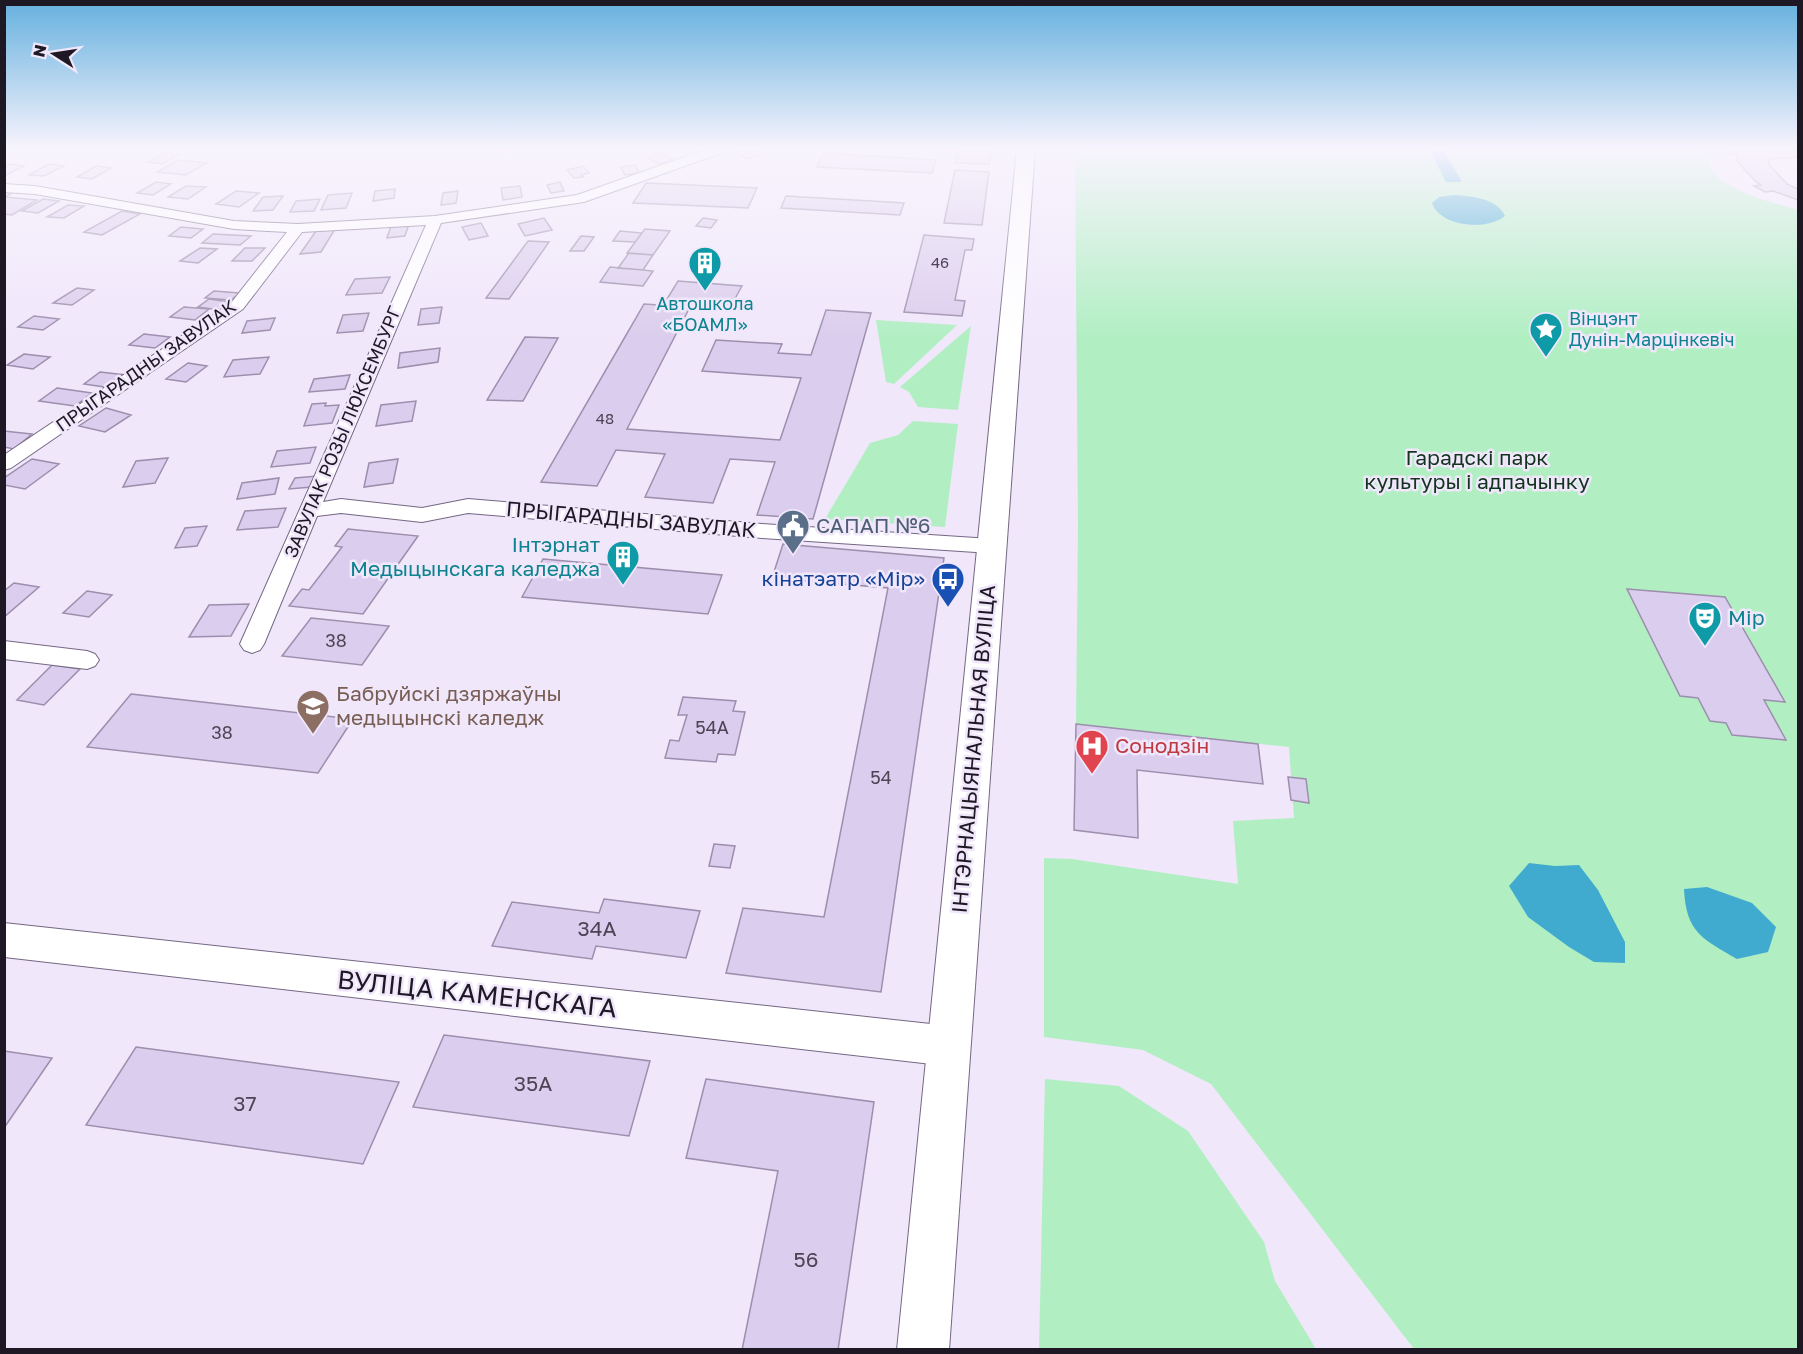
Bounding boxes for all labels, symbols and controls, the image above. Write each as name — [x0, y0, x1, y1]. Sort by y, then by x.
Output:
north arrow — [24, 24, 84, 84]
text: N — [28, 43, 50, 59]
building icon: Автошкола «БОАМЛ» — [687, 245, 723, 292]
house number: 46 — [931, 253, 949, 271]
place label: Автошкола «БОАМЛ» — [656, 292, 754, 335]
street label: ПРЫГАРАДНЫ ЗАВУЛАК — [51, 294, 240, 436]
street label: ЗАВУЛАК РОЗЫ ЛЮКСЕМБУРГ — [279, 303, 405, 561]
place label: Вінцэнт Дунін-Марцінкевіч — [1569, 307, 1735, 350]
place icon: Вінцэнт Дунін-Марцінкевіч — [1528, 311, 1564, 358]
house number: 48 — [596, 409, 614, 427]
park label: Гарадскі парк культуры і адпачынку — [1364, 444, 1590, 494]
street label: ПРЫГАРАДНЫ ЗАВУЛАК — [505, 495, 757, 543]
public building icon: САПАП №6 — [775, 508, 811, 555]
place label: САПАП №6 — [816, 512, 930, 538]
place label: Інтэрнат Медыцынскага каледжа — [350, 531, 600, 581]
building icon: Інтэрнат Медыцынскага каледжа — [605, 539, 641, 586]
bus stop icon: кінатэатр «Мір» — [930, 561, 966, 608]
place label: кінатэатр «Мір» — [761, 565, 925, 591]
street label: ІНТЭРНАЦЫЯНАЛЬНАЯ ВУЛІЦА — [946, 584, 1000, 914]
theatre icon: Мір — [1687, 600, 1723, 647]
place label: Мір — [1728, 604, 1765, 630]
house number: 38 — [325, 629, 347, 651]
place label: Бабруйскі дзяржаўны медыцынскі каледж — [336, 680, 562, 730]
school or university icon: Бабруйскі дзяржаўны медыцынскі каледж — [295, 688, 331, 735]
house number: 54А — [695, 716, 729, 738]
house number: 38 — [211, 721, 233, 743]
hospital icon: Сонодзін — [1074, 728, 1110, 775]
place label: Сонодзін — [1115, 732, 1209, 758]
house number: 54 — [870, 766, 892, 788]
house number: 34А — [577, 915, 617, 941]
street label: ВУЛІЦА КАМЕНСКАГА — [336, 963, 618, 1024]
house number: 35А — [514, 1070, 552, 1096]
house number: 37 — [233, 1090, 257, 1116]
house number: 56 — [794, 1246, 818, 1272]

